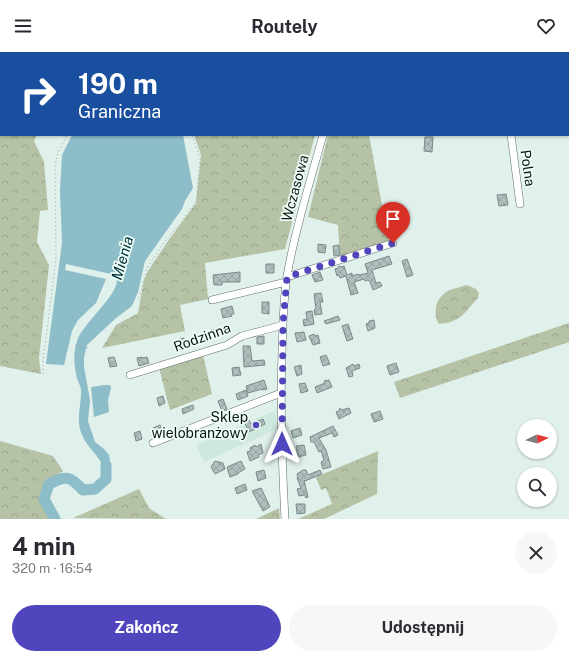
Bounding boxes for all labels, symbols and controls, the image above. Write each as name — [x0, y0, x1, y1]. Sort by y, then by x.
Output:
icon: menu — [12, 15, 34, 37]
icon: heart — [535, 15, 557, 37]
text: Routely — [251, 16, 318, 37]
text: 190 m — [78, 67, 158, 100]
icon: right — [12, 68, 64, 120]
text: Graniczna — [78, 101, 161, 122]
street label: Polna — [518, 149, 538, 187]
street label: Wczasowa — [278, 153, 312, 223]
pin — [376, 202, 410, 243]
icon: arrive — [382, 208, 404, 230]
water label: Mienia — [108, 234, 136, 282]
street label: Rodzinna — [171, 319, 233, 355]
place label: Sklep wielobranżowy — [151, 409, 249, 441]
north arrow — [517, 419, 557, 459]
map controls — [517, 419, 557, 507]
marker: Sklep wielobranżowy — [251, 420, 261, 430]
position arrow — [261, 423, 303, 465]
button: search — [517, 467, 557, 507]
text: 4 min — [12, 532, 75, 560]
button: close — [515, 532, 557, 574]
text: 320 m · 16:54 — [12, 561, 92, 576]
button: Zakończ — [12, 605, 281, 651]
button: Udostępnij — [289, 605, 557, 651]

